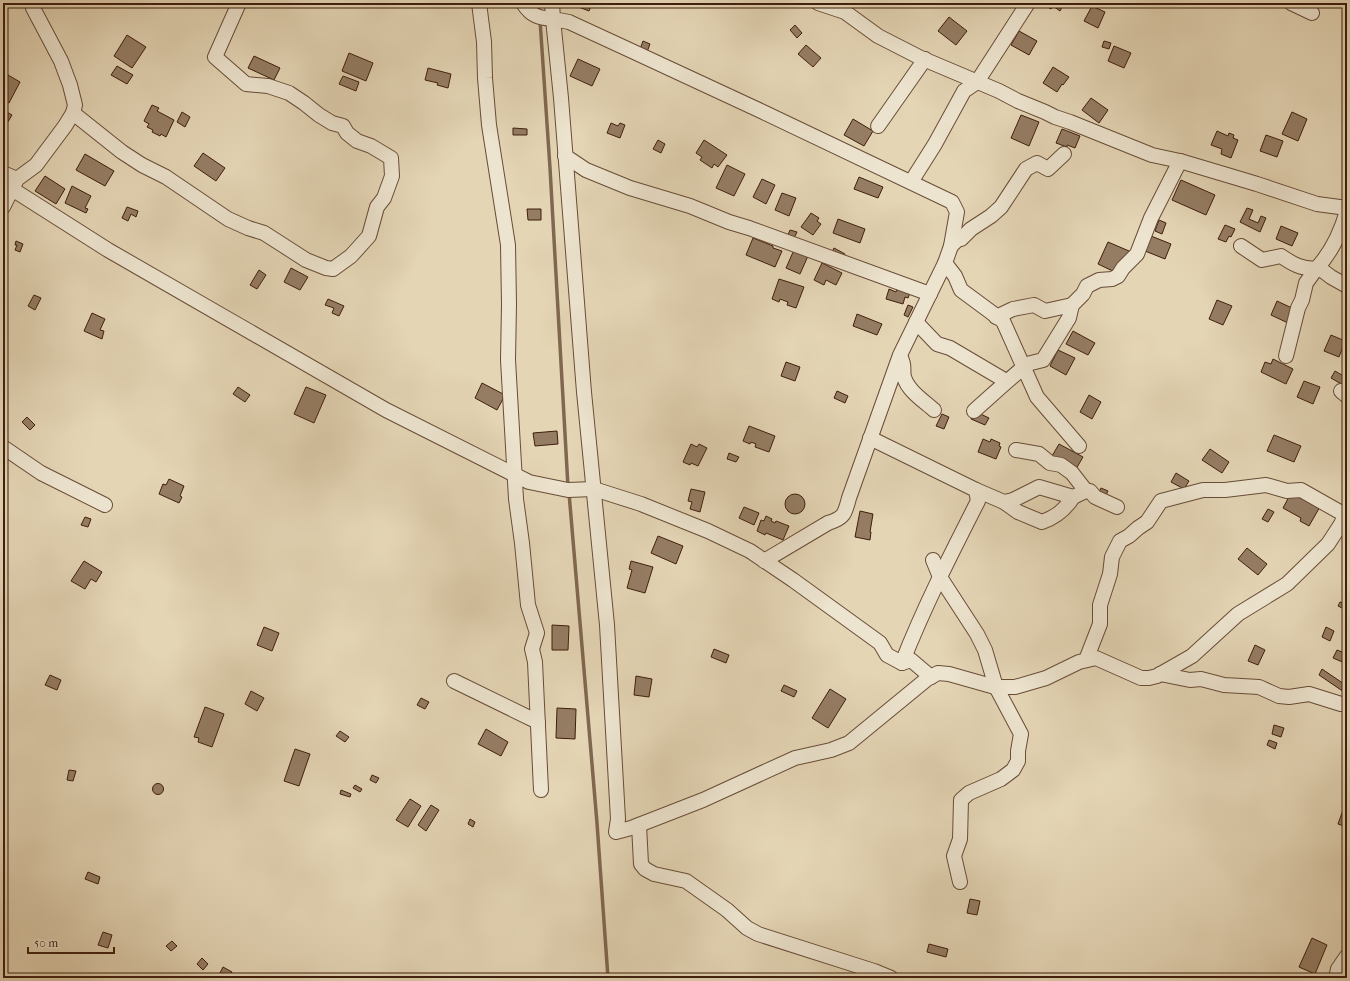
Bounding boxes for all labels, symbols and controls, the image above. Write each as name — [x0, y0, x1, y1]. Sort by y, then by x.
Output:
scale bar — [28, 929, 114, 955]
text: 50 m — [34, 936, 58, 950]

